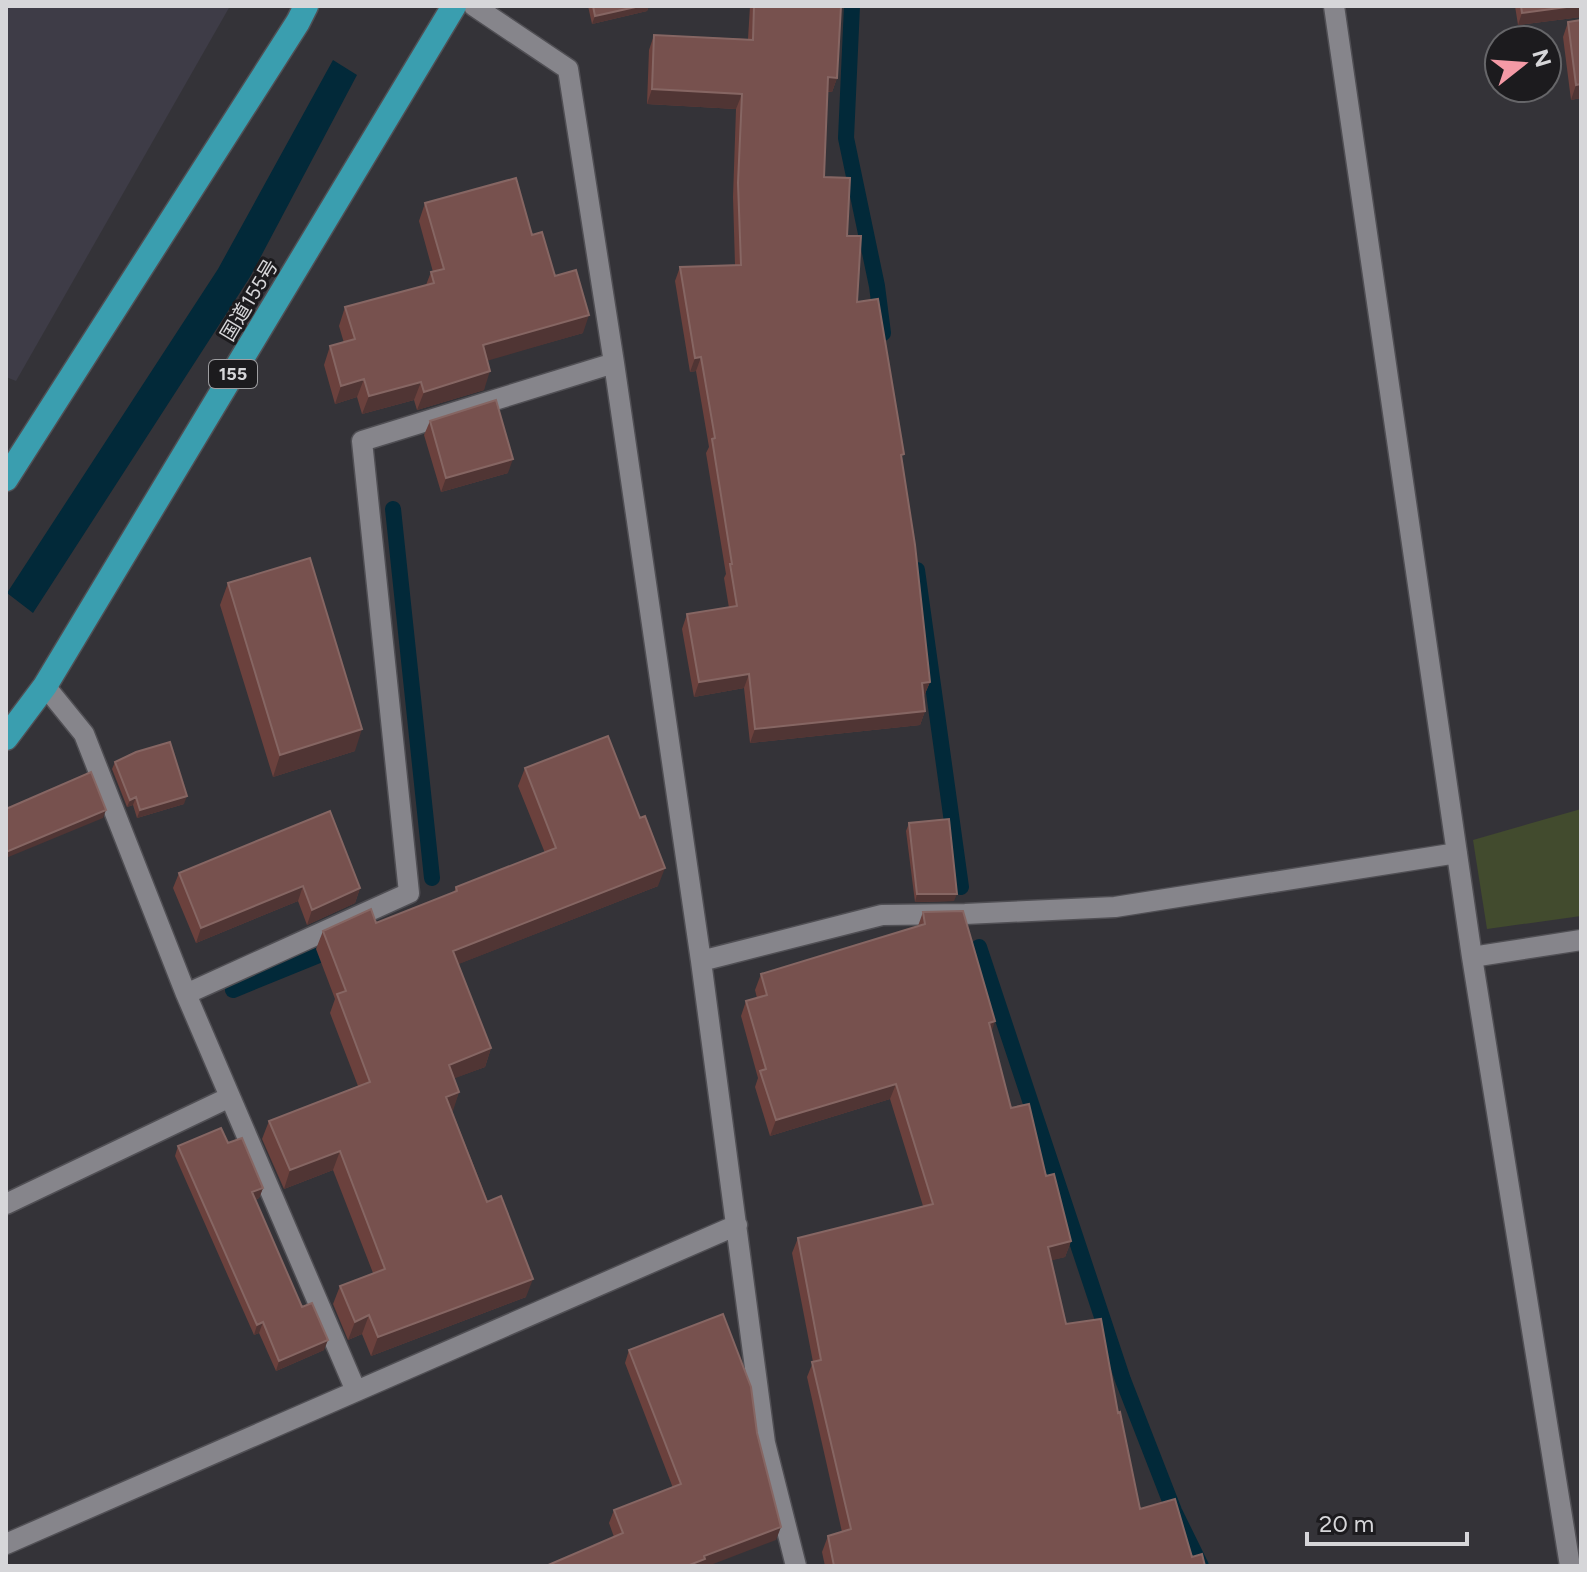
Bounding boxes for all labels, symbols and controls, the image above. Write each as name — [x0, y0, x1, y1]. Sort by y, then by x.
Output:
north arrow — [1483, 24, 1563, 104]
text: N — [1526, 46, 1557, 70]
street label: 国道155号 — [215, 255, 283, 345]
road number: 155 — [209, 360, 257, 388]
scale bar — [1307, 1496, 1467, 1546]
text: 20 m — [1319, 1509, 1374, 1538]

